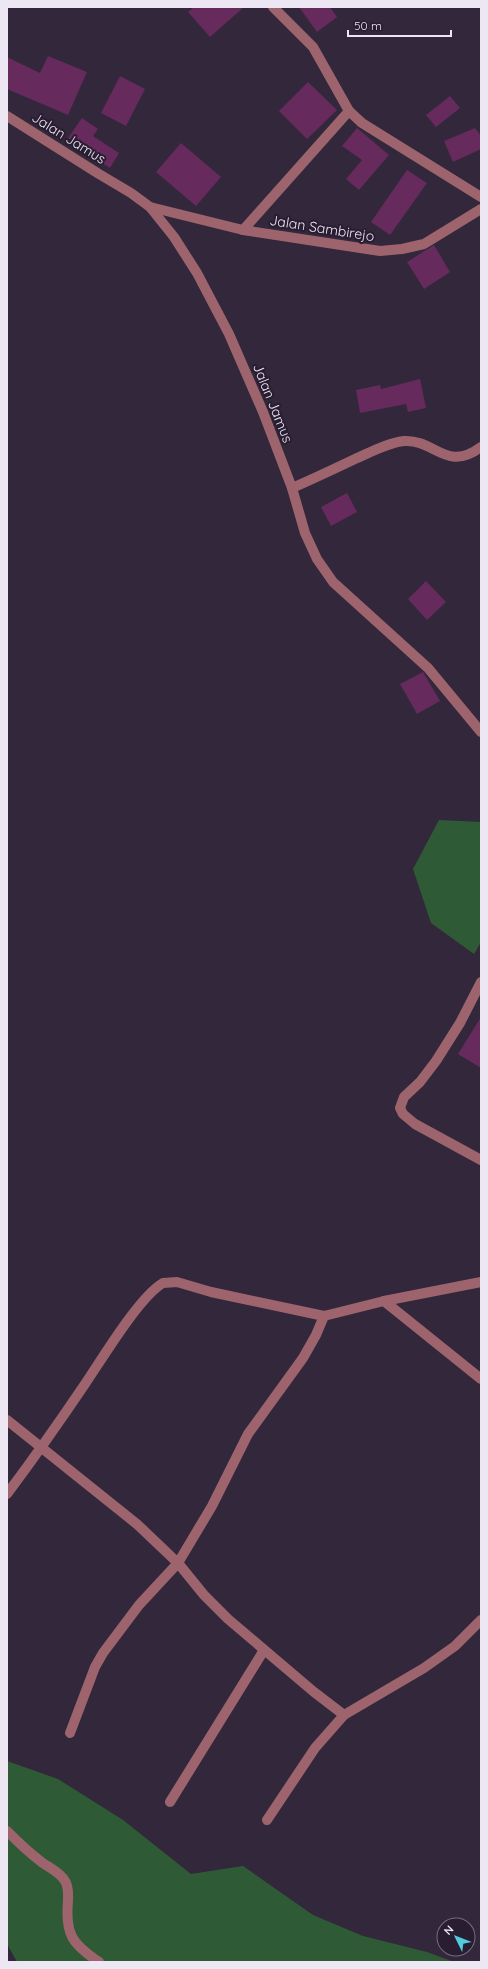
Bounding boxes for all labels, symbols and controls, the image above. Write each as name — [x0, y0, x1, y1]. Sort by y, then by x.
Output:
scale bar — [348, 12, 451, 38]
text: 50 m — [354, 18, 382, 33]
street label: Jalan Jamus — [29, 108, 109, 168]
street label: Jalan Sambirejo — [268, 211, 376, 245]
street label: Jalan Jamus — [249, 361, 297, 445]
north arrow — [436, 1917, 476, 1957]
text: N — [441, 1922, 457, 1938]

